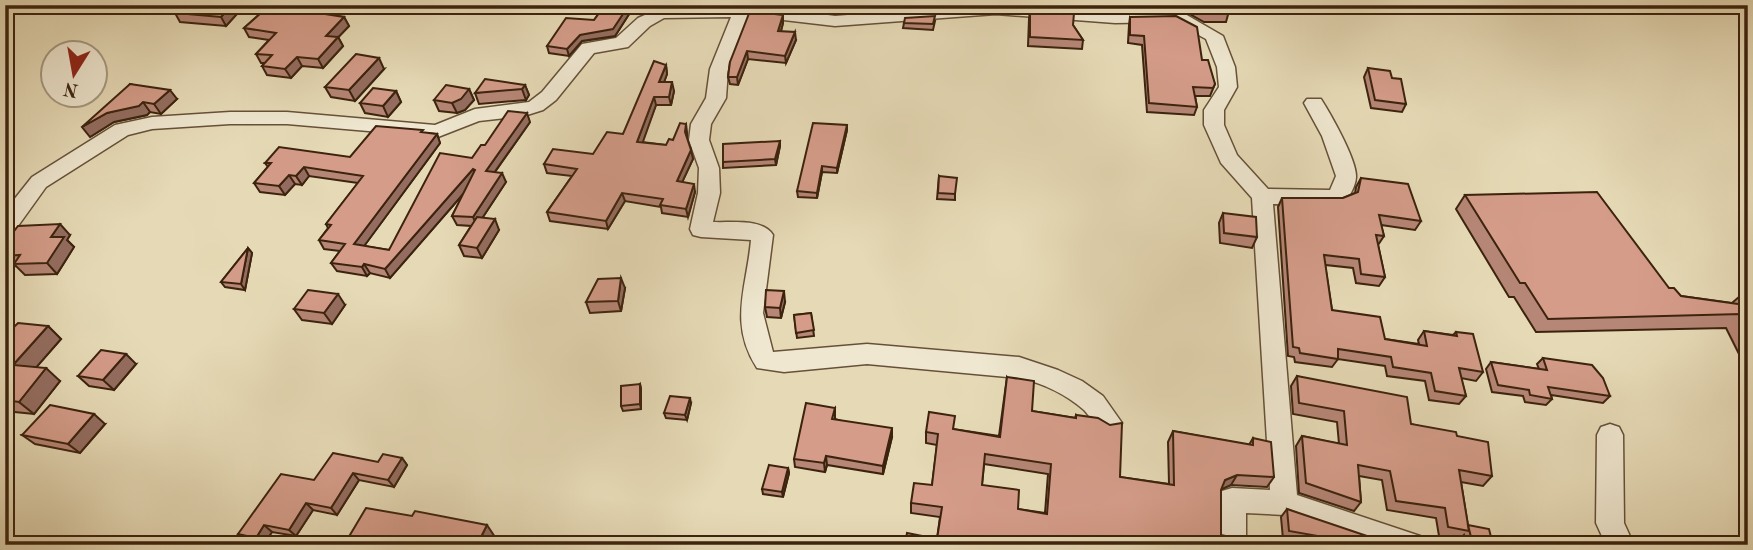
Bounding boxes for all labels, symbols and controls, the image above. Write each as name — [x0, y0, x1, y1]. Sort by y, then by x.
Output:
north arrow — [38, 38, 108, 108]
text: N — [62, 77, 80, 99]

